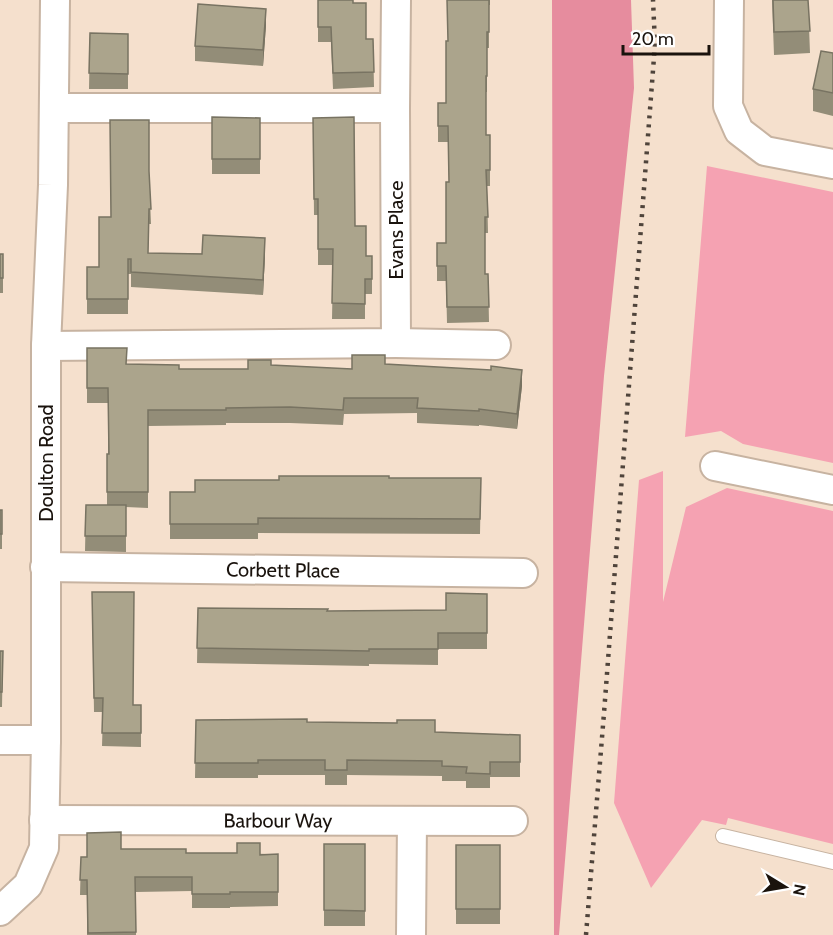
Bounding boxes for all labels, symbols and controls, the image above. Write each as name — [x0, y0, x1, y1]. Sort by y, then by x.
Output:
scale bar — [623, 18, 708, 56]
text: 20 m — [632, 28, 674, 50]
street label: Evans Place — [384, 181, 408, 279]
street label: Doulton Road — [34, 404, 58, 522]
street label: Corbett Place — [226, 557, 340, 583]
street label: Barbour Way — [224, 808, 332, 833]
north arrow — [755, 857, 815, 917]
text: N — [789, 882, 810, 897]

